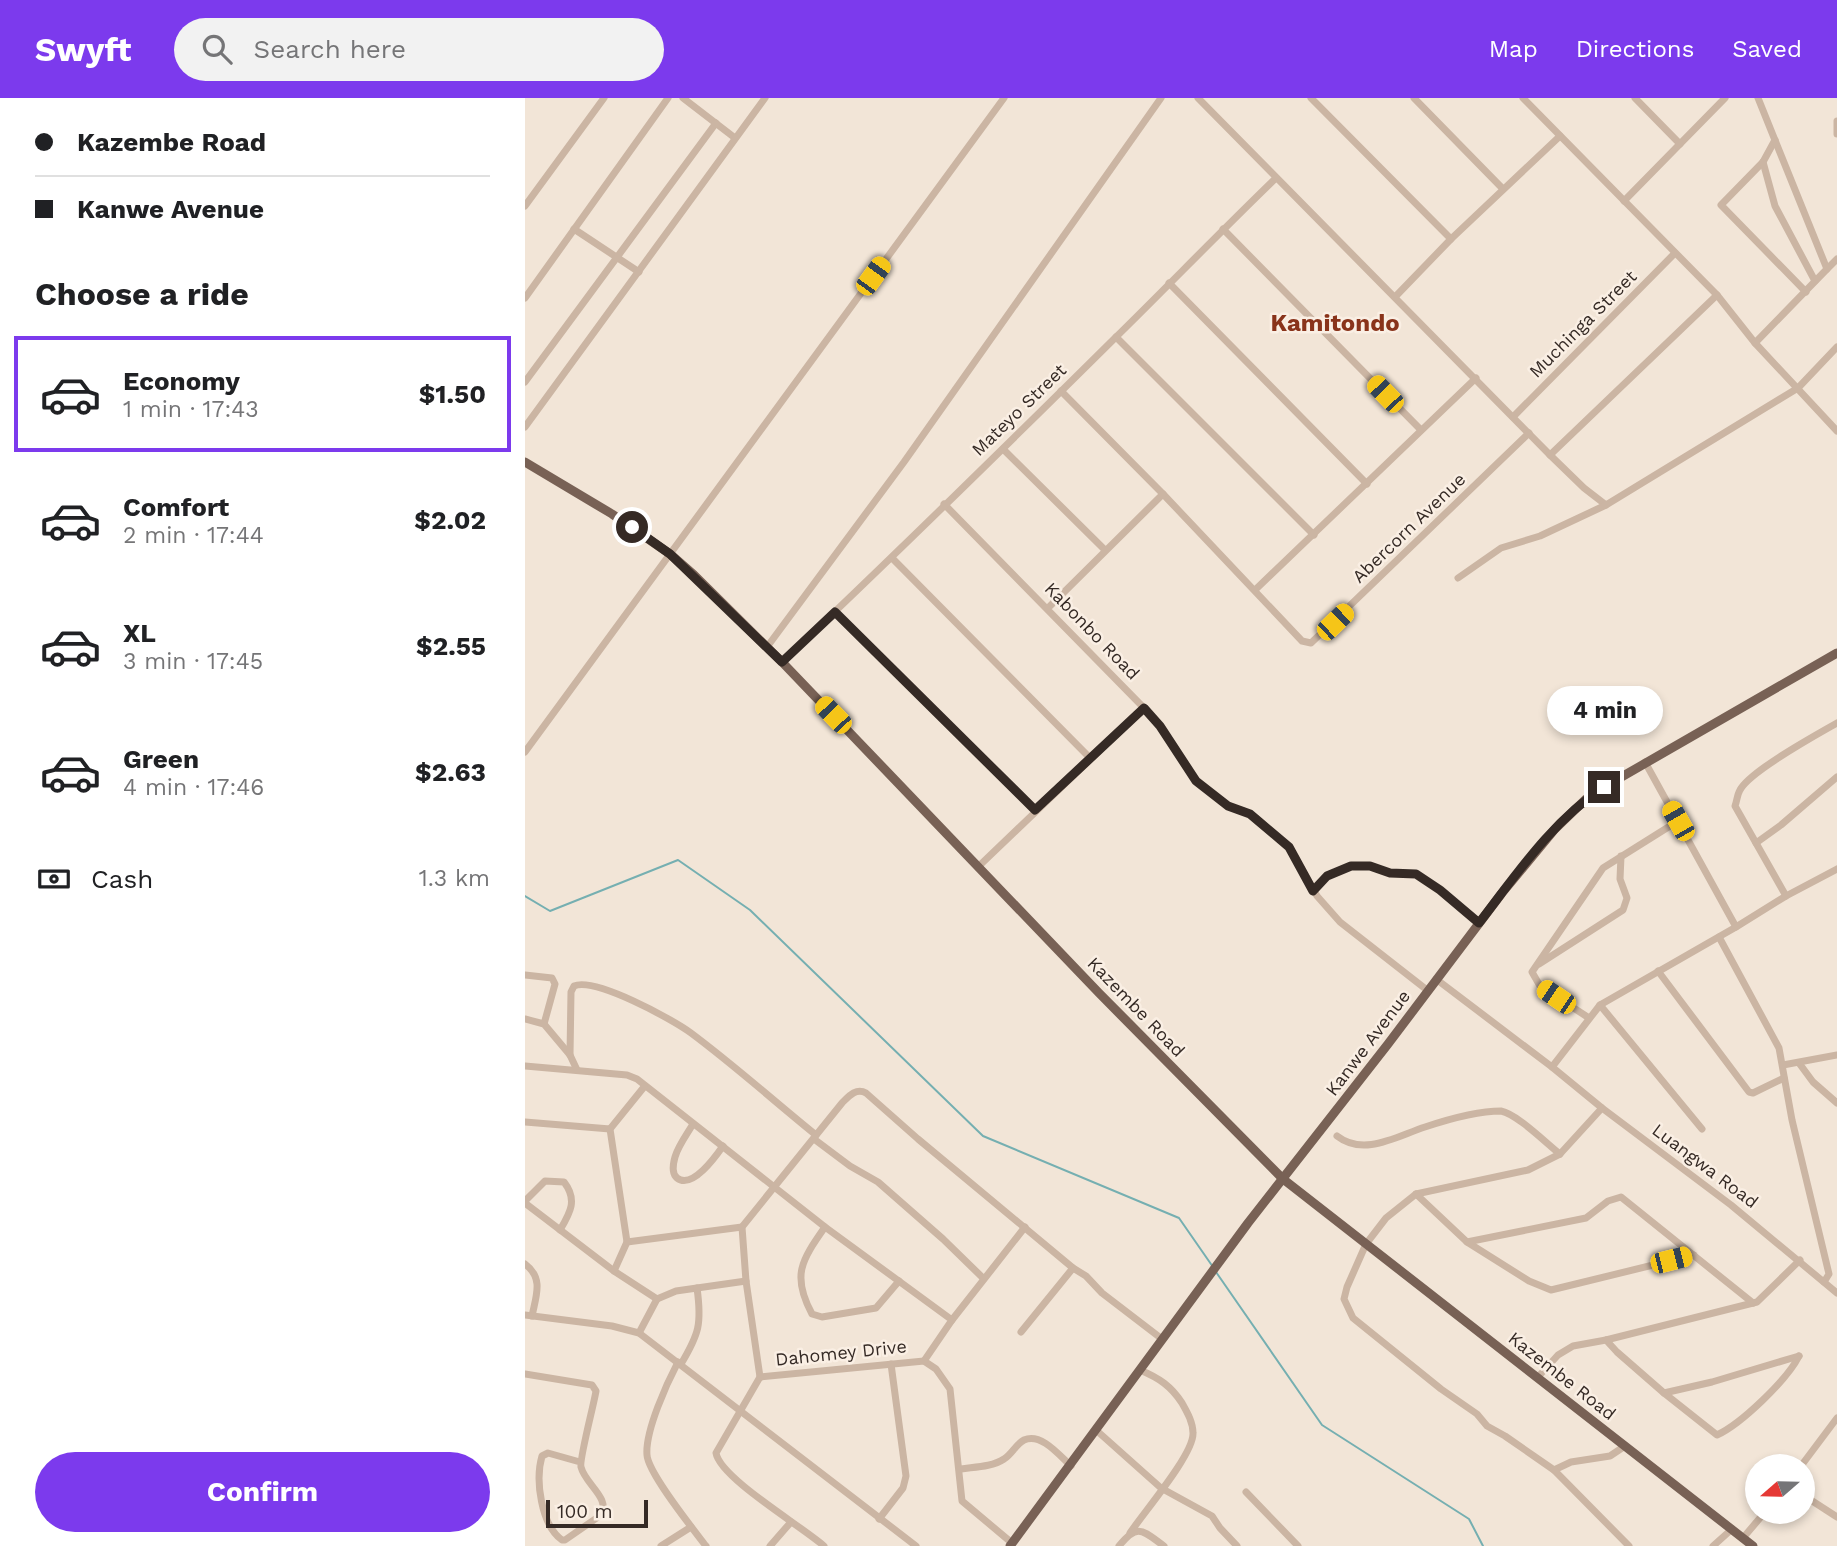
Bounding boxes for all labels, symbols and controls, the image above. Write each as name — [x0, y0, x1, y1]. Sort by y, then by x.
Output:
search box — [174, 18, 664, 81]
text: Swyft — [35, 30, 132, 69]
icon: search — [198, 30, 236, 68]
text: Search here — [254, 34, 406, 64]
text: Map — [1489, 35, 1538, 63]
text: Directions — [1576, 35, 1694, 63]
text: Saved — [1732, 35, 1802, 63]
text: Kazembe Road — [77, 127, 266, 157]
text: Kanwe Avenue — [77, 194, 264, 224]
car — [853, 253, 894, 299]
street label: Muchinga Street — [1525, 265, 1641, 382]
text: Choose a ride — [35, 275, 249, 313]
district label: Kamitondo — [1270, 309, 1400, 337]
street label: Mateyo Street — [967, 359, 1071, 460]
icon: car — [39, 363, 102, 426]
text: Economy — [123, 366, 240, 396]
car — [1363, 372, 1408, 416]
text: $1.50 — [419, 379, 486, 409]
text: 1 min · 17:43 — [123, 396, 259, 423]
street label: Abercorn Avenue — [1348, 468, 1470, 587]
icon: car — [39, 489, 102, 552]
text: Comfort — [123, 492, 229, 522]
text: $2.02 — [414, 505, 486, 535]
route start — [616, 511, 648, 543]
text: 2 min · 17:44 — [123, 522, 264, 549]
street label: Kabonbo Road — [1041, 578, 1144, 684]
car — [1313, 600, 1358, 644]
icon: car — [39, 615, 102, 678]
text: XL — [123, 618, 156, 648]
text: $2.55 — [416, 631, 486, 661]
text: 3 min · 17:45 — [123, 648, 263, 675]
callout: 4 min — [1546, 686, 1662, 734]
car — [811, 693, 856, 737]
text: 4 min — [1573, 697, 1637, 724]
icon: car — [39, 741, 102, 804]
text: Green — [123, 744, 199, 774]
text: $2.63 — [415, 757, 486, 787]
route end — [1588, 771, 1620, 803]
text: 4 min · 17:46 — [123, 774, 264, 801]
car — [1659, 798, 1698, 844]
icon: cash — [35, 860, 73, 898]
text: Cash — [91, 864, 153, 894]
text: 1.3 km — [419, 865, 490, 892]
street label: Kazembe Road — [1083, 952, 1189, 1061]
car — [1533, 977, 1580, 1017]
street label: Kanwe Avenue — [1321, 986, 1414, 1100]
street label: Luangwa Road — [1648, 1119, 1762, 1212]
car — [1649, 1245, 1694, 1275]
street label: Kazembe Road — [1504, 1327, 1620, 1424]
street label: Dahomey Drive — [774, 1335, 908, 1370]
button: Confirm — [35, 1452, 490, 1532]
north arrow — [1745, 1454, 1815, 1524]
map controls — [1745, 1454, 1815, 1524]
scale bar — [546, 1497, 647, 1529]
text: 100 m — [557, 1500, 613, 1523]

